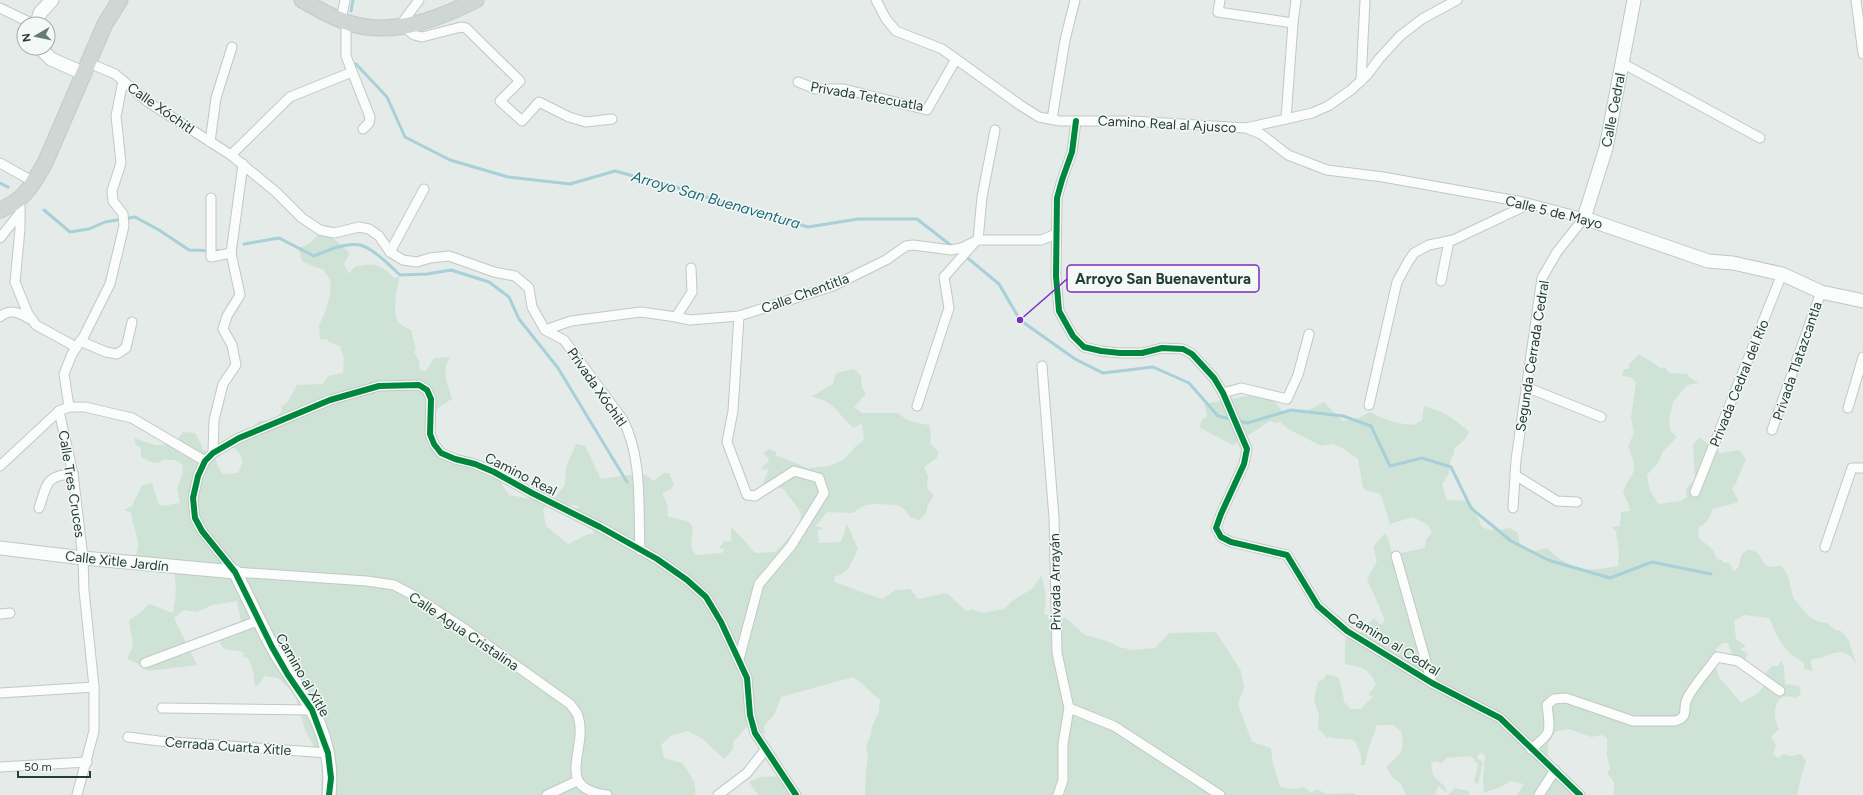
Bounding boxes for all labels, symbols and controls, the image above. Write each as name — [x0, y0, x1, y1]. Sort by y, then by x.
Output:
north arrow — [16, 16, 56, 56]
text: N — [20, 32, 34, 43]
street label: Calle Cedral — [1598, 71, 1629, 149]
street label: Privada Tetecuatla — [809, 78, 925, 115]
street label: Calle Xóchitl — [124, 79, 197, 138]
street label: Camino Real al Ajusco — [1097, 112, 1237, 137]
water label: Arroyo San Buenaventura — [629, 167, 802, 233]
street label: Calle 5 de Mayo — [1504, 192, 1604, 233]
callout: Arroyo San Buenaventura — [1067, 265, 1259, 292]
street label: Calle Chentitla — [759, 270, 851, 317]
text: Arroyo San Buenaventura — [1075, 270, 1251, 288]
street label: Segunda Cerrada Cedral — [1512, 279, 1553, 433]
street label: Privada Tlatazcantla — [1769, 300, 1826, 423]
street label: Privada Cedral del Río — [1706, 317, 1773, 449]
street label: Privada Xóchitl — [563, 345, 630, 430]
street label: Calle Tres Cruces — [55, 429, 88, 539]
street label: Camino Real — [482, 449, 560, 500]
street label: Privada Arrayán — [1046, 533, 1065, 631]
street label: Calle Xitle Jardín — [64, 548, 170, 575]
street label: Calle Agua Cristalina — [406, 588, 522, 674]
street label: Camino al Cedral — [1344, 609, 1443, 680]
street label: Camino al Xitle — [272, 631, 333, 720]
street label: Cerrada Cuarta Xitle — [164, 734, 292, 759]
scale bar — [18, 753, 90, 779]
text: 50 m — [24, 760, 52, 774]

